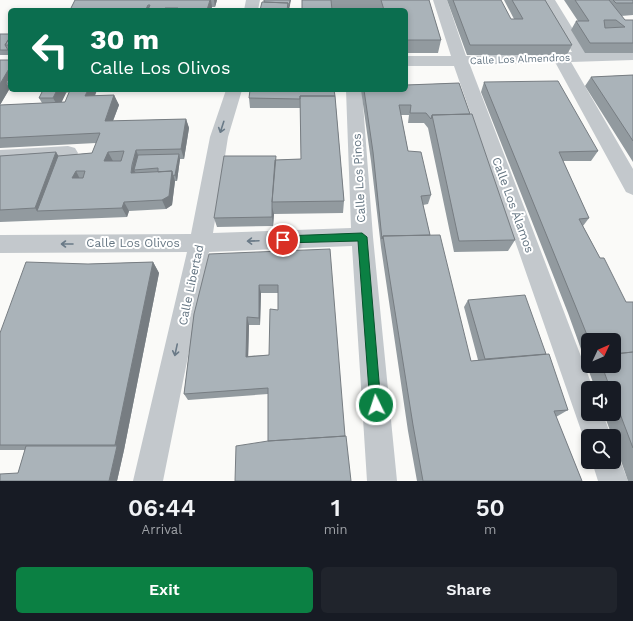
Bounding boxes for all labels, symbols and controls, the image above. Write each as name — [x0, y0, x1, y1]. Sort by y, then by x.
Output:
text: 30 m — [90, 23, 159, 56]
icon: left — [24, 24, 76, 76]
street label: Calle Los Almendros — [470, 52, 570, 66]
text: Calle Los Olivos — [90, 57, 230, 78]
one-way arrow — [218, 121, 226, 133]
street label: Calle Los Pinos — [350, 133, 368, 223]
street label: Calle Los Álamos — [489, 155, 537, 255]
pin — [266, 223, 300, 257]
icon: arrive — [272, 229, 294, 251]
street label: Calle Los Olivos — [86, 236, 180, 250]
one-way arrow — [247, 237, 260, 244]
one-way arrow — [61, 240, 74, 248]
street label: Calle Libertad — [176, 243, 206, 327]
north arrow — [581, 333, 621, 373]
map controls — [581, 333, 621, 469]
one-way arrow — [172, 343, 180, 356]
button: sound — [581, 381, 621, 421]
position arrow — [355, 384, 397, 426]
button: search — [581, 429, 621, 469]
text: 06:44 — [128, 494, 196, 522]
text: 1 — [331, 494, 341, 522]
text: 50 — [476, 494, 505, 522]
text: Arrival — [142, 522, 182, 537]
text: min — [324, 522, 348, 537]
text: m — [484, 522, 496, 537]
button: Exit — [16, 567, 313, 613]
button: Share — [321, 567, 617, 613]

